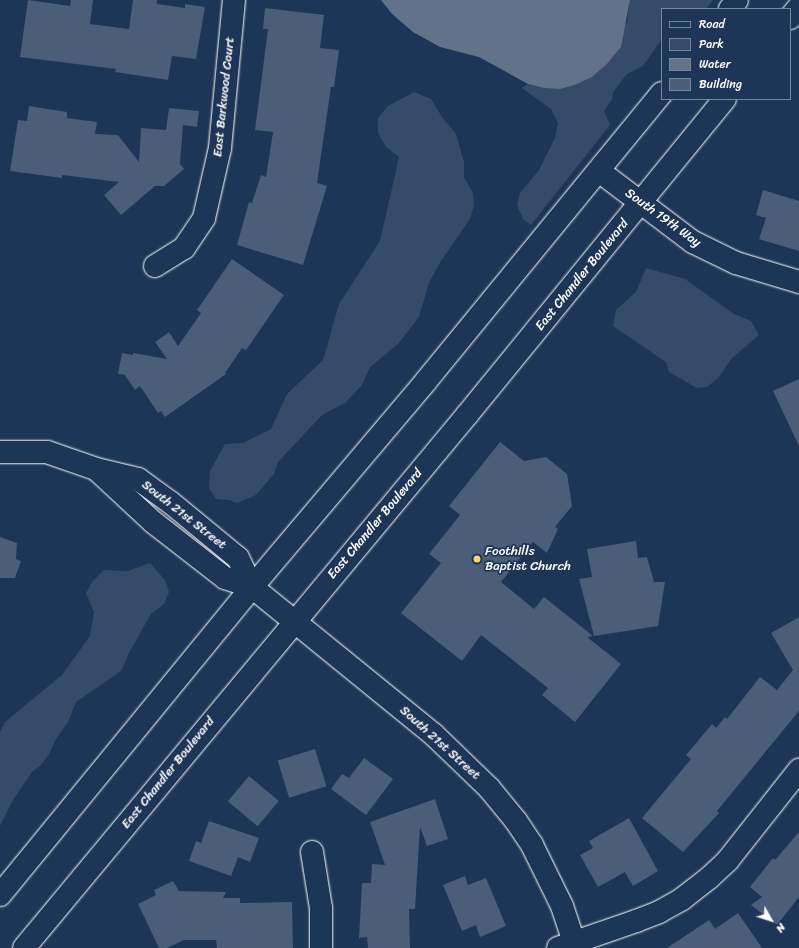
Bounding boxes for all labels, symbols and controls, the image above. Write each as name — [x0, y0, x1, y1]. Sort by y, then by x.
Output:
legend — [661, 8, 791, 100]
text: Road — [699, 13, 725, 35]
text: Park — [699, 33, 724, 55]
street label: East Barkwood Court — [210, 36, 238, 158]
text: Water — [699, 53, 731, 75]
text: Building — [699, 73, 742, 95]
street label: South 19th Way — [622, 185, 704, 251]
street label: East Chandler Boulevard — [532, 216, 632, 334]
street label: East Chandler Boulevard — [324, 465, 426, 583]
street label: South 21st Street — [138, 477, 230, 553]
place label: Foothills Baptist Church — [485, 544, 571, 575]
marker: Foothills Baptist Church — [472, 554, 482, 564]
street label: South 21st Street — [396, 703, 484, 783]
street label: East Chandler Boulevard — [118, 714, 218, 832]
north arrow — [751, 900, 791, 940]
text: N — [771, 919, 790, 937]

